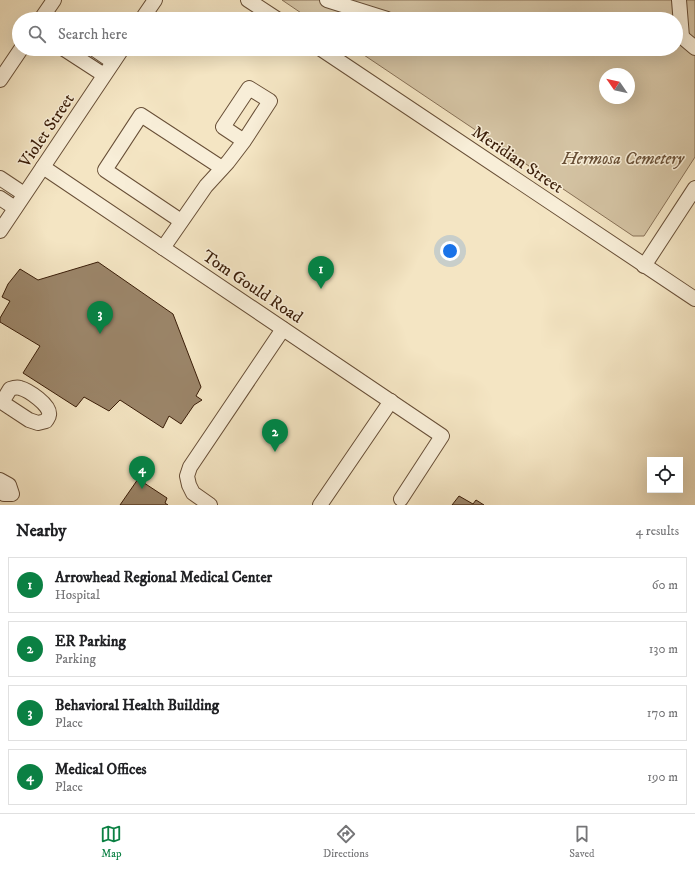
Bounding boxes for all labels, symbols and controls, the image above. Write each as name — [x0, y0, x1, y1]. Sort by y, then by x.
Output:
search box — [12, 12, 683, 56]
icon: search — [26, 23, 48, 45]
text: Search here — [58, 25, 127, 44]
north arrow — [599, 68, 635, 104]
street label: Violet Street — [13, 89, 80, 173]
street label: Meridian Street — [467, 121, 568, 199]
park label: Hermosa Cemetery — [561, 148, 685, 170]
your location — [440, 241, 460, 261]
street label: Tom Gould Road — [198, 245, 307, 329]
pin: 1 — [308, 256, 334, 289]
pin: 3 — [87, 301, 113, 334]
pin: 2 — [262, 419, 288, 452]
pin: 4 — [129, 456, 155, 489]
map controls — [647, 457, 683, 493]
button: locate — [647, 457, 683, 493]
text: Nearby — [16, 520, 66, 542]
text: 4 results — [636, 523, 679, 539]
text: Arrowhead Regional Medical Center — [55, 568, 272, 587]
text: 1 — [28, 577, 32, 593]
text: 60 m — [652, 577, 678, 593]
text: Hospital — [55, 587, 100, 603]
text: ER Parking — [55, 632, 126, 651]
text: 2 — [27, 641, 33, 657]
text: 130 m — [649, 641, 678, 657]
text: Parking — [55, 651, 96, 667]
text: Behavioral Health Building — [55, 696, 219, 715]
text: 3 — [28, 705, 32, 721]
text: 170 m — [647, 705, 678, 721]
text: Place — [55, 715, 83, 731]
text: Medical Offices — [55, 760, 147, 779]
text: 4 — [26, 769, 34, 785]
text: 190 m — [647, 769, 678, 785]
text: Place — [55, 779, 83, 795]
tab: Map — [100, 823, 122, 861]
tab: Directions — [323, 823, 369, 861]
tab: Saved — [569, 823, 595, 861]

